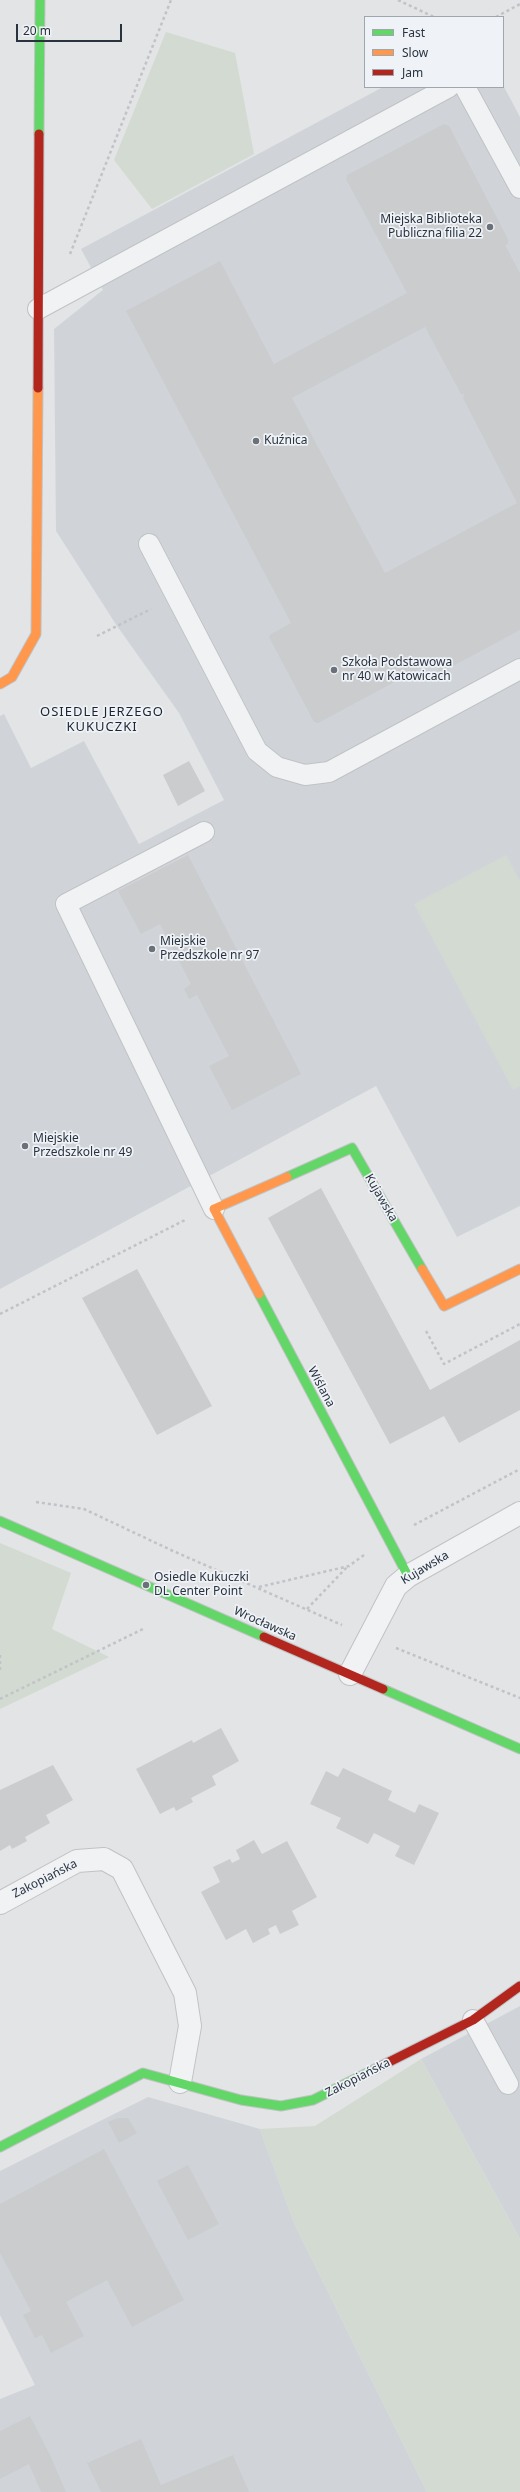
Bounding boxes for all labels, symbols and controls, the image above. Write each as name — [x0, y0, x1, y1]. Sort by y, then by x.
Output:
scale bar — [18, 16, 124, 42]
legend — [364, 16, 504, 88]
text: 20 m — [23, 22, 51, 39]
text: Fast — [402, 24, 425, 41]
text: Slow — [402, 44, 428, 61]
text: Jam — [402, 64, 423, 81]
place label: Miejska Biblioteka Publiczna filia 22 — [380, 213, 482, 241]
marker: Miejska Biblioteka Publiczna filia 22 — [485, 222, 495, 232]
place label: Kuźnica — [264, 434, 307, 448]
marker: Kuźnica — [251, 436, 261, 446]
place label: Szkoła Podstawowa nr 40 w Katowicach — [342, 656, 452, 684]
marker: Szkoła Podstawowa nr 40 w Katowicach — [329, 665, 339, 675]
district label: OSIEDLE JERZEGO KUKUCZKI — [40, 704, 164, 735]
place label: Miejskie Przedszkole nr 97 — [160, 935, 259, 963]
marker: Miejskie Przedszkole nr 97 — [147, 944, 157, 954]
place label: Miejskie Przedszkole nr 49 — [33, 1132, 132, 1160]
marker: Miejskie Przedszkole nr 49 — [20, 1141, 30, 1151]
street label: Kujawska — [362, 1171, 400, 1225]
street label: Wiślana — [304, 1364, 338, 1410]
street label: Kujawska — [399, 1548, 451, 1588]
place label: Osiedle Kukuczki DL Center Point — [154, 1571, 249, 1599]
marker: Osiedle Kukuczki DL Center Point — [141, 1580, 151, 1590]
street label: Wrocławska — [232, 1604, 298, 1644]
street label: Zakopiańska — [10, 1857, 80, 1901]
street label: Zakopiańska — [323, 2056, 393, 2100]

